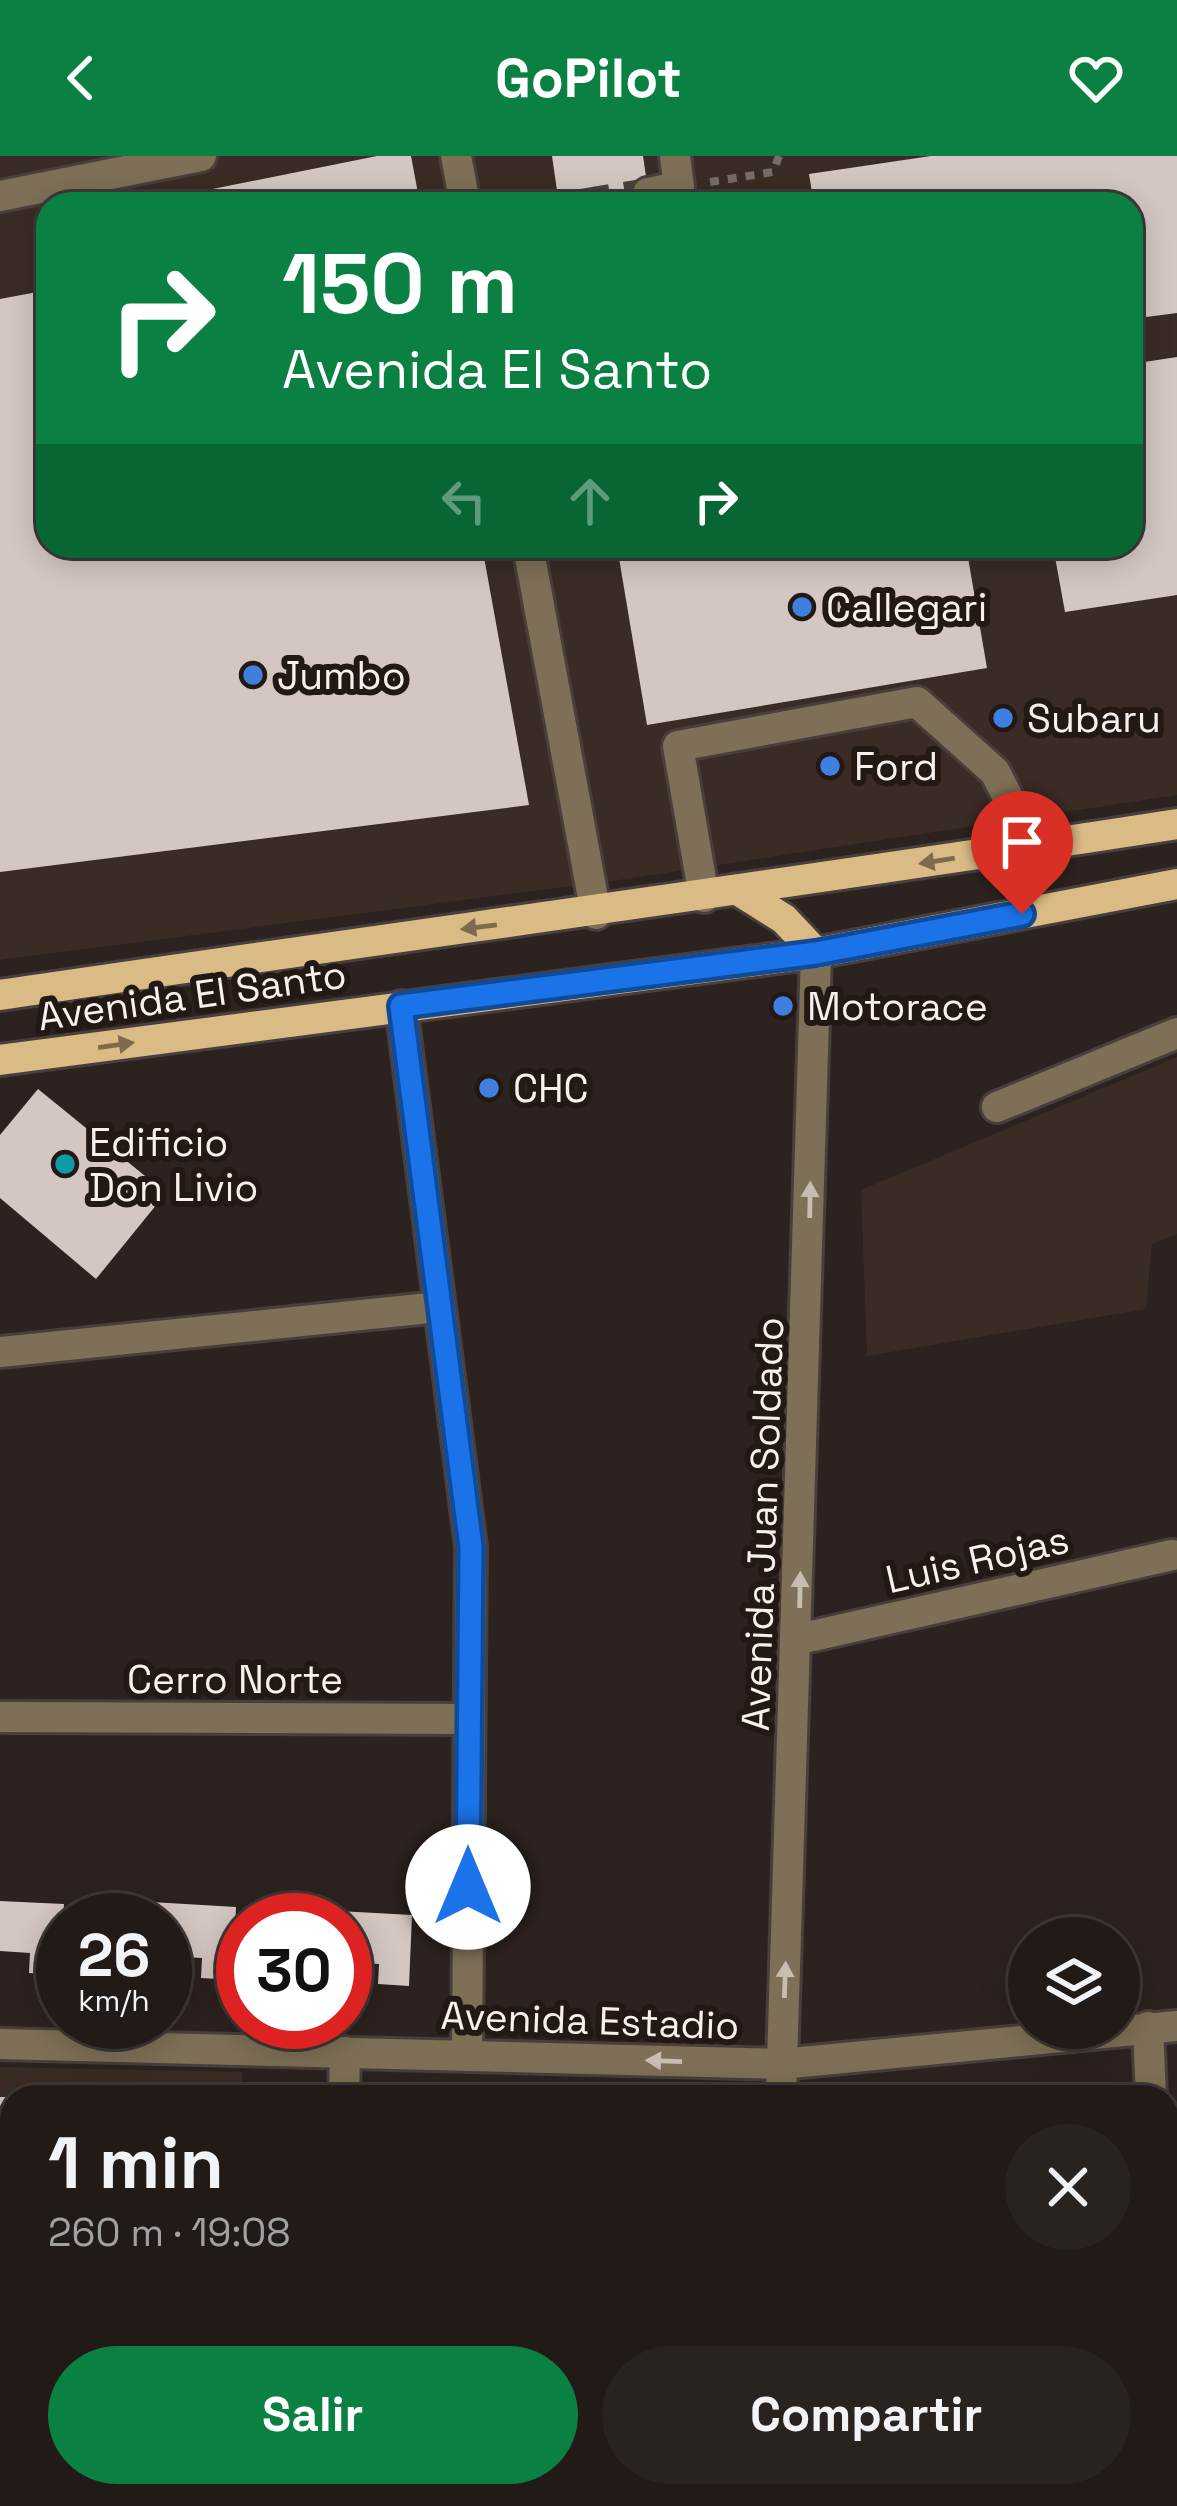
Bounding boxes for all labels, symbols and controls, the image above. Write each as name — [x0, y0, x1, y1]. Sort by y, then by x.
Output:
text: GoPilot — [495, 44, 682, 113]
icon: back — [48, 45, 114, 111]
icon: heart — [1063, 45, 1129, 111]
text: 150 m — [282, 230, 518, 338]
icon: right — [84, 240, 240, 396]
text: Avenida El Santo — [282, 335, 712, 404]
icon: left — [431, 468, 497, 534]
icon: ahead — [557, 468, 623, 534]
icon: right — [683, 468, 749, 534]
place label: Callegari — [826, 583, 987, 632]
marker: Callegari — [789, 594, 815, 620]
place label: Jumbo — [277, 651, 406, 700]
marker: Jumbo — [240, 662, 266, 688]
place label: Subaru — [1027, 694, 1161, 743]
marker: Subaru — [990, 705, 1016, 731]
place label: Ford — [854, 742, 938, 791]
marker: Ford — [817, 753, 843, 779]
pin — [971, 791, 1073, 914]
icon: arrive — [989, 809, 1055, 875]
one-way arrow — [918, 852, 955, 871]
one-way arrow — [460, 918, 498, 937]
street label: Avenida El Santo — [35, 950, 349, 1041]
place label: Motorace — [807, 982, 988, 1031]
marker: Motorace — [770, 993, 796, 1019]
one-way arrow — [98, 1035, 135, 1054]
place label: CHC — [513, 1064, 589, 1113]
marker: CHC — [476, 1075, 502, 1101]
place label: Edificio Don Livio — [89, 1118, 258, 1212]
marker: Edificio Don Livio — [52, 1151, 78, 1177]
one-way arrow — [800, 1181, 819, 1219]
street label: Avenida Juan Soldado — [731, 1316, 794, 1732]
street label: Luis Rojas — [881, 1515, 1073, 1604]
one-way arrow — [790, 1570, 809, 1608]
street label: Cerro Norte — [127, 1655, 343, 1704]
position arrow — [405, 1824, 531, 1950]
speed limit sign: 30 — [216, 1893, 372, 2049]
text: 26 — [78, 1917, 150, 1994]
map controls — [1008, 1917, 1140, 2049]
button: layers — [1008, 1917, 1140, 2049]
one-way arrow — [776, 1960, 795, 1998]
text: km/h — [78, 1981, 150, 2020]
street label: Avenida Estadio — [440, 1991, 740, 2050]
one-way arrow — [644, 2051, 682, 2070]
text: 1 min — [48, 2117, 224, 2209]
button: close — [1005, 2124, 1131, 2250]
text: 260 m · 19:08 — [48, 2208, 291, 2257]
button: Salir — [48, 2346, 578, 2484]
button: Compartir — [602, 2346, 1131, 2484]

